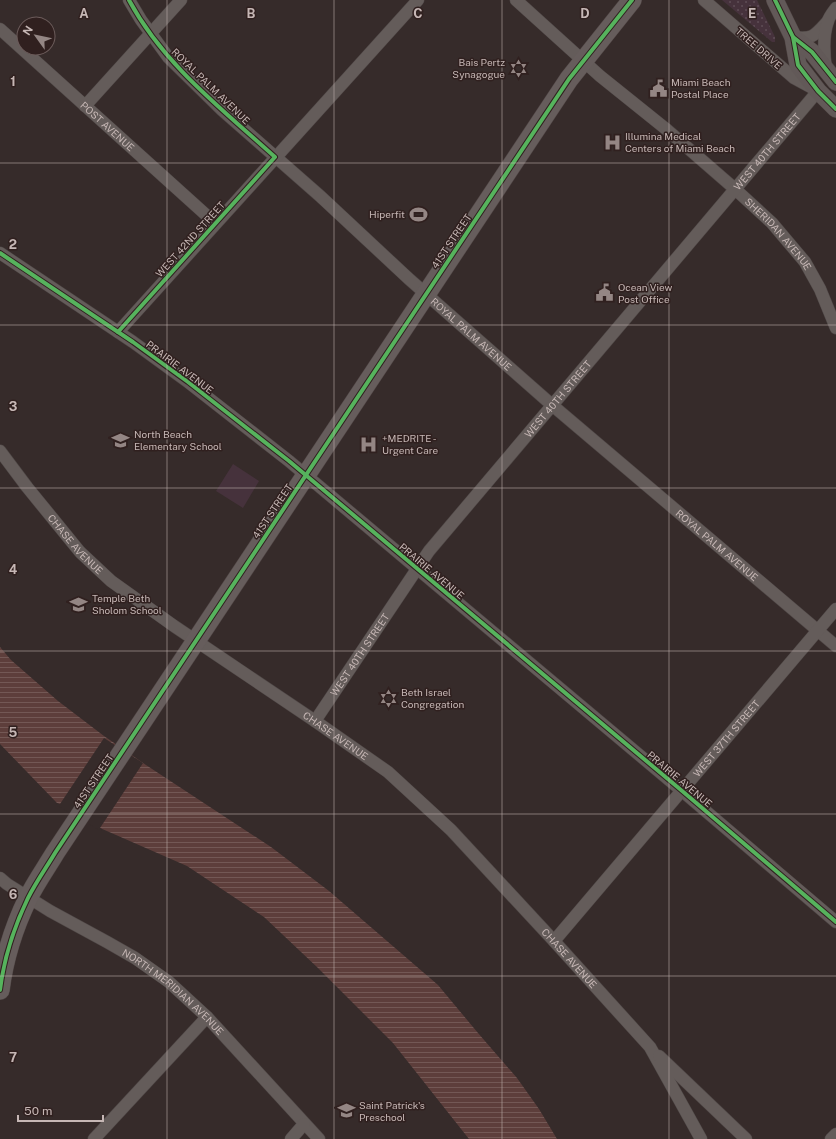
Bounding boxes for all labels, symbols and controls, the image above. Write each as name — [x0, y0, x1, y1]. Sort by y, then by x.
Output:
text: A — [79, 6, 89, 21]
text: B — [247, 6, 256, 21]
text: C — [413, 6, 423, 21]
text: D — [580, 6, 590, 21]
text: E — [748, 6, 756, 21]
north arrow — [16, 16, 56, 56]
text: N — [20, 24, 35, 37]
street label: TREE DRIVE — [734, 25, 784, 71]
street label: ROYAL PALM AVENUE — [169, 46, 253, 126]
place label: Bais Pertz Synagogue — [452, 56, 505, 80]
synagogue icon: Bais Pertz Synagogue — [508, 58, 528, 78]
text: 1 — [10, 74, 16, 89]
place label: Miami Beach Postal Place — [671, 76, 731, 100]
public building icon: Miami Beach Postal Place — [648, 78, 668, 98]
street label: POST AVENUE — [78, 99, 137, 153]
street label: WEST 40TH STREET — [731, 110, 803, 192]
place label: Illumina Medical Centers of Miami Beach — [625, 130, 735, 154]
hospital icon: Illumina Medical Centers of Miami Beach — [602, 132, 622, 152]
street label: SHERIDAN AVENUE — [743, 195, 814, 272]
street label: WEST 42ND STREET — [153, 199, 227, 279]
sports icon: Hiperfit — [408, 204, 428, 224]
place label: Hiperfit — [369, 208, 405, 220]
street label: 41ST STREET — [428, 211, 474, 271]
text: 2 — [9, 237, 17, 252]
place label: Ocean View Post Office — [618, 281, 673, 305]
public building icon: Ocean View Post Office — [595, 283, 615, 303]
street label: ROYAL PALM AVENUE — [428, 295, 514, 373]
street label: PRAIRIE AVENUE — [144, 338, 216, 396]
street label: WEST 40TH STREET — [522, 358, 594, 440]
text: 3 — [9, 399, 18, 414]
place label: North Beach Elementary School — [134, 428, 222, 452]
school or university icon: North Beach Elementary School — [111, 430, 131, 450]
place label: +MEDRITE - Urgent Care — [382, 432, 439, 456]
hospital icon: +MEDRITE - Urgent Care — [359, 434, 379, 454]
street label: 41ST STREET — [249, 481, 295, 541]
street label: ROYAL PALM AVENUE — [674, 507, 761, 583]
street label: CHASE AVENUE — [46, 512, 106, 576]
street label: PRAIRIE AVENUE — [397, 540, 467, 602]
text: 4 — [9, 562, 18, 577]
place label: Temple Beth Sholom School — [92, 592, 162, 616]
school or university icon: Temple Beth Sholom School — [69, 594, 89, 614]
street label: WEST 40TH STREET — [328, 611, 392, 698]
place label: Beth Israel Congregation — [401, 686, 464, 710]
synagogue icon: Beth Israel Congregation — [378, 688, 398, 708]
street label: WEST 37TH STREET — [690, 697, 762, 779]
street label: CHASE AVENUE — [301, 709, 371, 762]
text: 5 — [9, 725, 18, 740]
street label: PRAIRIE AVENUE — [645, 748, 715, 810]
street label: 41ST STREET — [70, 751, 116, 811]
text: 6 — [9, 887, 18, 902]
street label: CHASE AVENUE — [539, 926, 600, 991]
street label: NORTH MERIDIAN AVENUE — [120, 946, 226, 1037]
text: 7 — [9, 1050, 17, 1065]
scale bar — [18, 1097, 103, 1123]
place label: Saint Patrick's Preschool — [359, 1099, 425, 1123]
school or university icon: Saint Patrick's Preschool — [336, 1101, 356, 1121]
text: 50 m — [24, 1104, 52, 1118]

